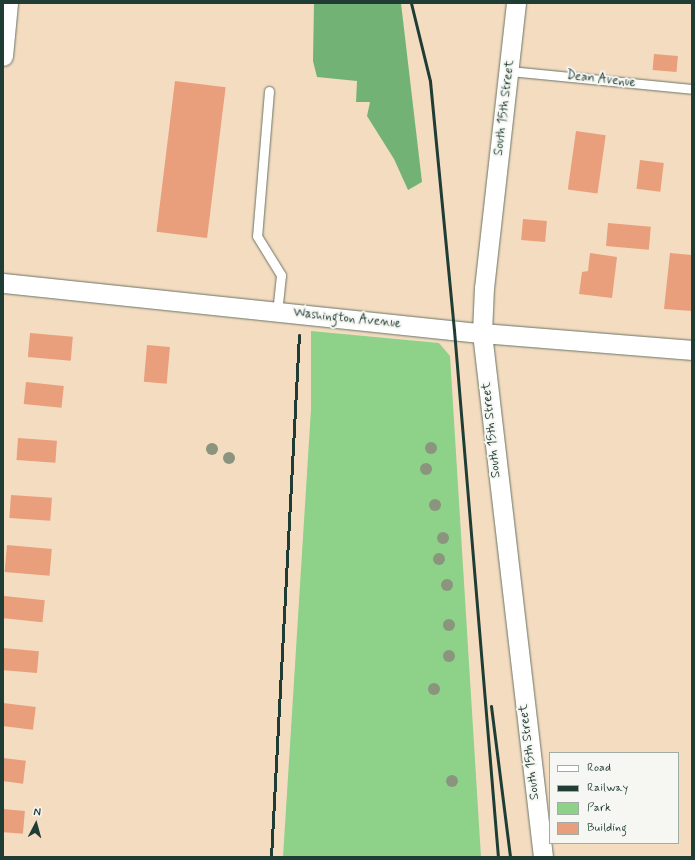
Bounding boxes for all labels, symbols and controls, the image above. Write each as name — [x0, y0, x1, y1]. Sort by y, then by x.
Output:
street label: South 15th Street — [491, 59, 519, 157]
street label: Dean Avenue — [564, 68, 638, 92]
street label: Washington Avenue — [293, 306, 401, 332]
street label: South 15th Street — [479, 381, 505, 479]
street label: South 15th Street — [516, 703, 544, 801]
legend — [549, 752, 679, 844]
text: Road — [587, 760, 611, 776]
text: Railway — [587, 780, 628, 796]
text: Park — [587, 800, 611, 816]
north arrow — [16, 804, 56, 844]
text: N — [33, 805, 42, 819]
text: Building — [587, 820, 627, 836]

